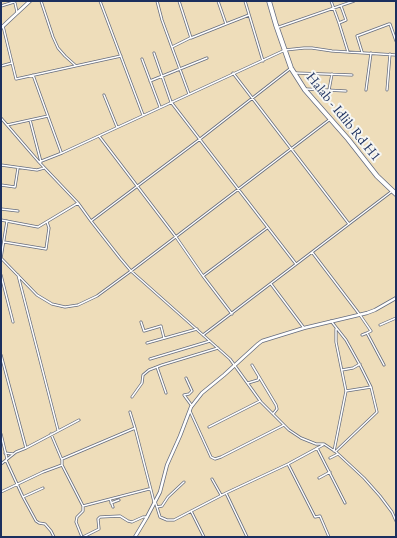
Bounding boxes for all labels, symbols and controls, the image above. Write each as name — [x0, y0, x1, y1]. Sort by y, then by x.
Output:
street label: Halab - Idlib Rd H1 — [302, 69, 384, 165]

